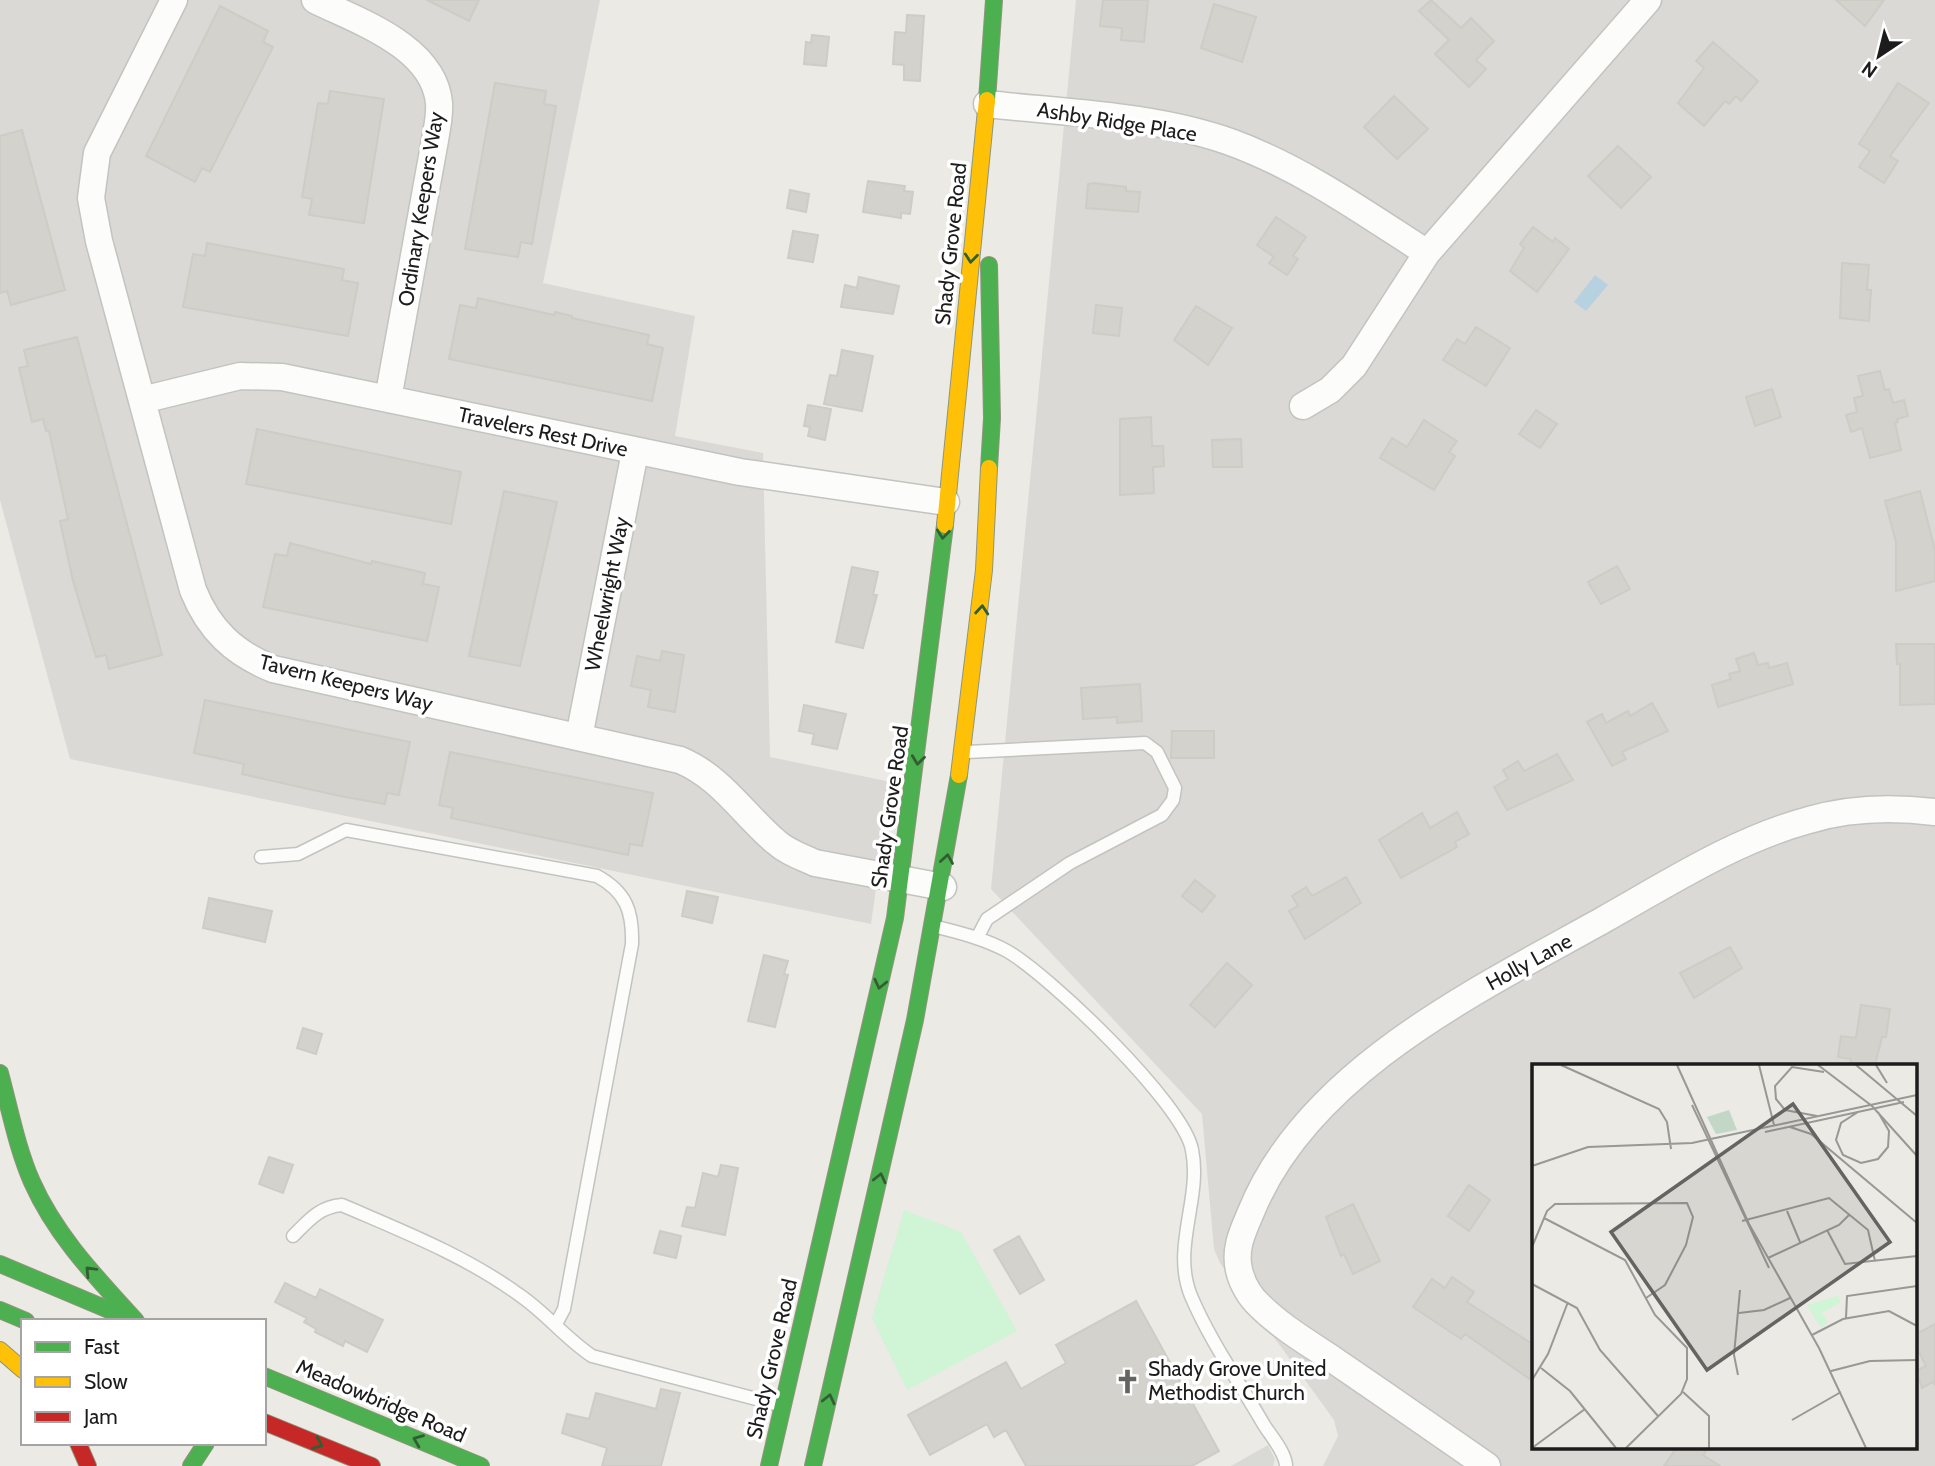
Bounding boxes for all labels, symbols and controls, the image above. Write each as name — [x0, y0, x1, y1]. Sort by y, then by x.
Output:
north arrow — [1844, 21, 1914, 91]
text: N — [1857, 56, 1882, 83]
street label: Ashby Ridge Place — [1035, 97, 1199, 147]
street label: Ordinary Keepers Way — [393, 109, 448, 308]
street label: Shady Grove Road — [930, 161, 971, 327]
one-way arrow — [963, 253, 978, 264]
street label: Travelers Rest Drive — [456, 401, 630, 462]
street label: Wheelwright Way — [579, 514, 634, 673]
one-way arrow — [936, 528, 951, 539]
one-way arrow — [974, 604, 989, 615]
street label: Tavern Keepers Way — [257, 649, 436, 716]
street label: Shady Grove Road — [866, 724, 913, 890]
one-way arrow — [911, 754, 926, 765]
one-way arrow — [939, 854, 954, 865]
street label: Holly Lane — [1481, 928, 1576, 995]
one-way arrow — [874, 978, 889, 990]
inset map — [1532, 1064, 1918, 1448]
one-way arrow — [871, 1172, 886, 1184]
one-way arrow — [85, 1266, 98, 1279]
street label: Shady Grove Road — [741, 1276, 802, 1441]
legend — [21, 1319, 266, 1445]
text: Fast — [84, 1334, 120, 1359]
street label: Meadowbridge Road — [293, 1354, 470, 1448]
place label: Shady Grove United Methodist Church — [1148, 1356, 1326, 1405]
church icon: Shady Grove United Methodist Church — [1114, 1367, 1142, 1395]
text: Slow — [84, 1369, 128, 1394]
one-way arrow — [820, 1394, 835, 1406]
text: Jam — [83, 1404, 118, 1429]
one-way arrow — [413, 1434, 425, 1448]
one-way arrow — [311, 1436, 323, 1450]

